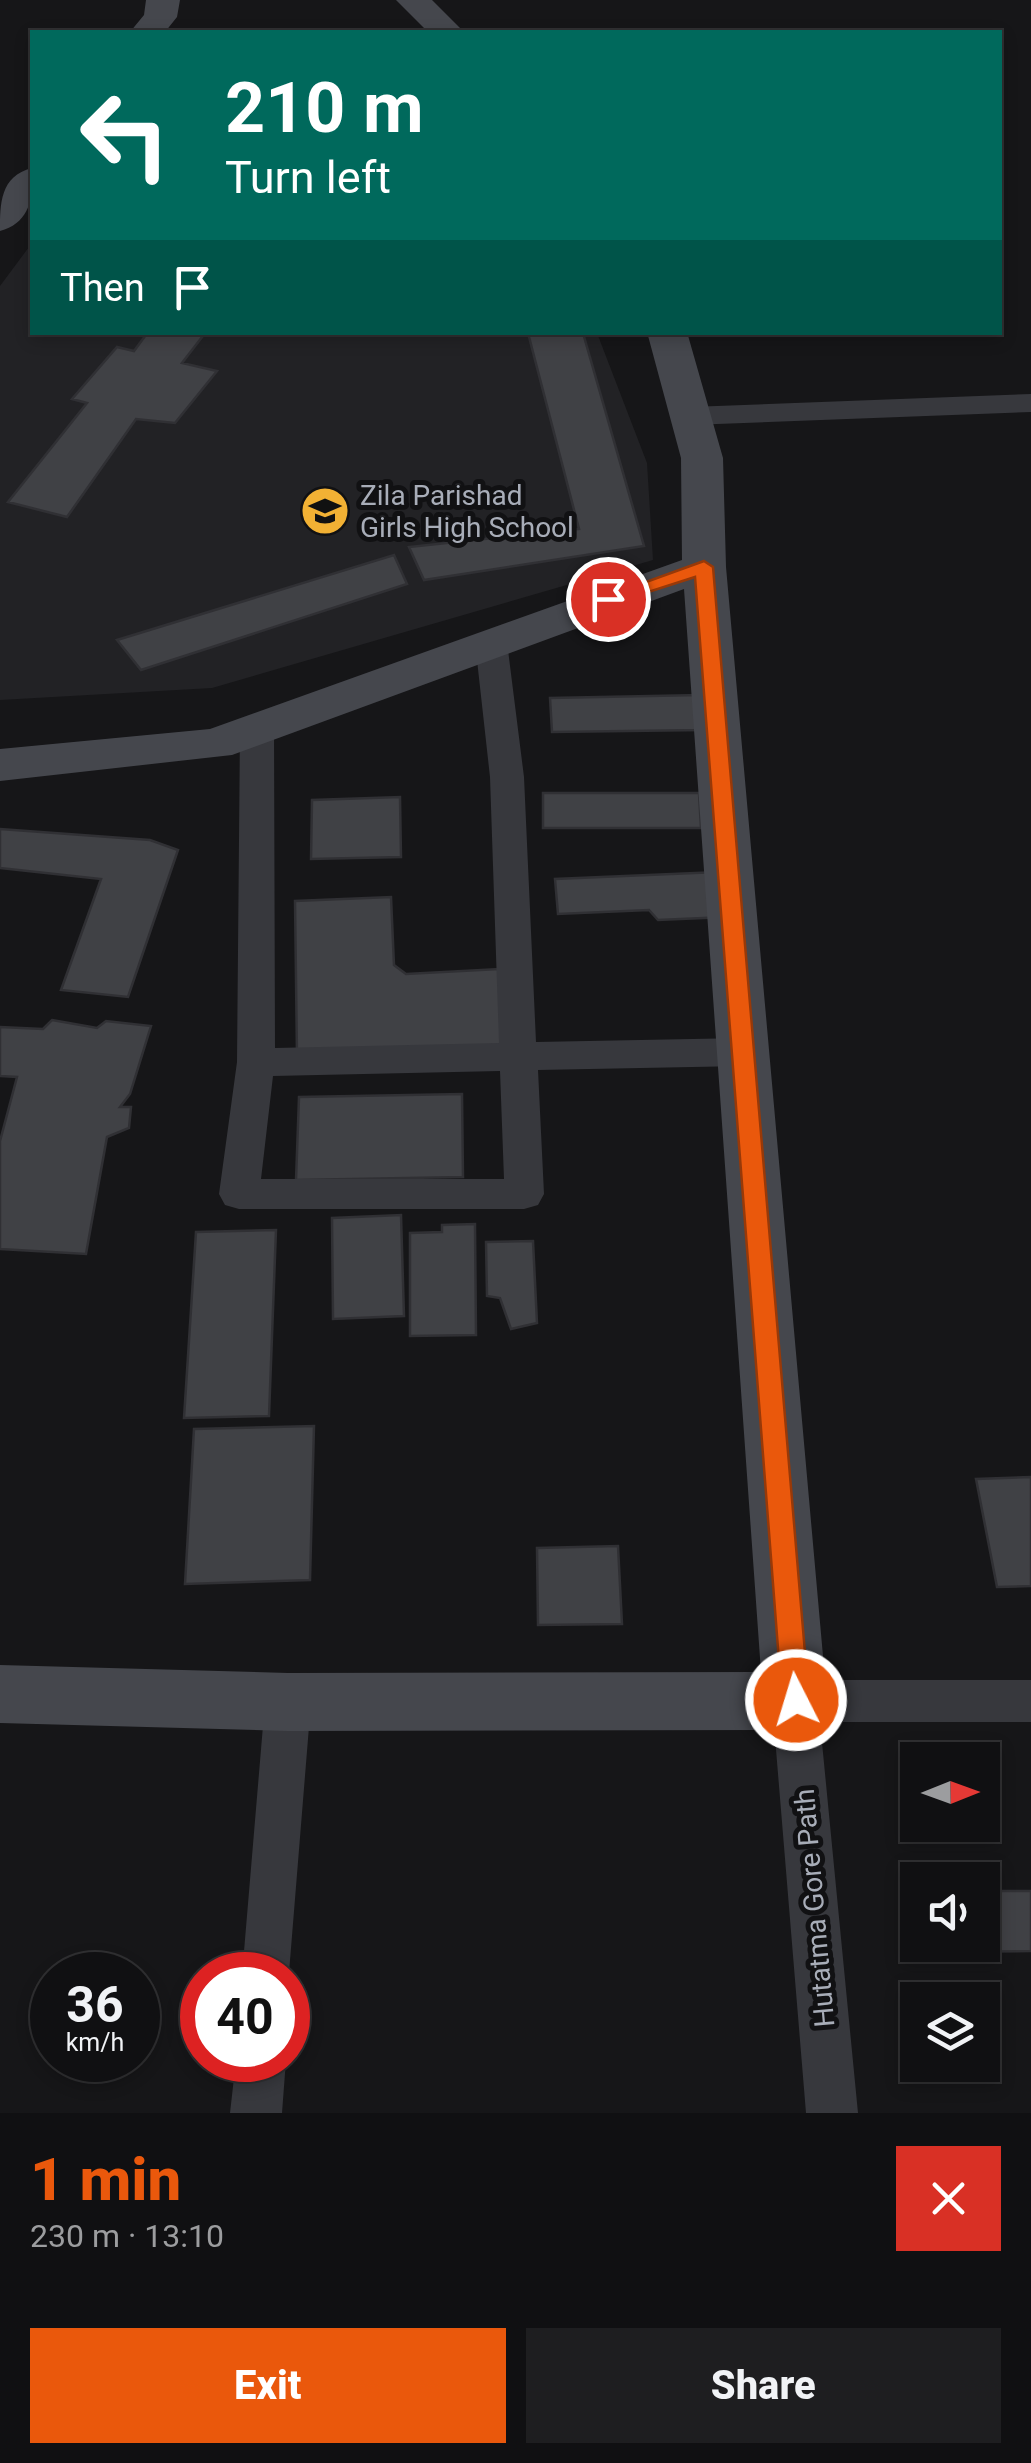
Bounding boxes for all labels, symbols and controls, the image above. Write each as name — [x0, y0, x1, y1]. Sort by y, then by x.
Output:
text: 210 m — [225, 67, 424, 149]
icon: left — [60, 70, 190, 200]
text: Turn left — [225, 151, 391, 204]
icon: arrive — [165, 260, 220, 315]
text: Then — [60, 266, 145, 310]
place label: Zila Parishad Girls High School — [360, 479, 574, 544]
school or university icon: Zila Parishad Girls High School — [299, 485, 351, 537]
pin — [566, 557, 651, 642]
icon: arrive — [581, 572, 636, 627]
position arrow — [744, 1648, 848, 1752]
north arrow — [900, 1742, 1000, 1842]
map controls — [900, 1742, 1000, 2082]
street label: Hutatma Gore Path — [788, 1787, 841, 2028]
button: sound — [900, 1862, 1000, 1962]
speed limit sign: 40 — [180, 1952, 310, 2082]
text: 36 — [66, 1976, 124, 2034]
button: layers — [900, 1982, 1000, 2082]
text: km/h — [66, 2028, 124, 2057]
text: 1 min — [30, 2144, 181, 2215]
button: close — [896, 2146, 1001, 2251]
text: 230 m · 13:10 — [30, 2217, 224, 2255]
button: Exit — [30, 2328, 506, 2443]
button: Share — [526, 2328, 1001, 2443]

